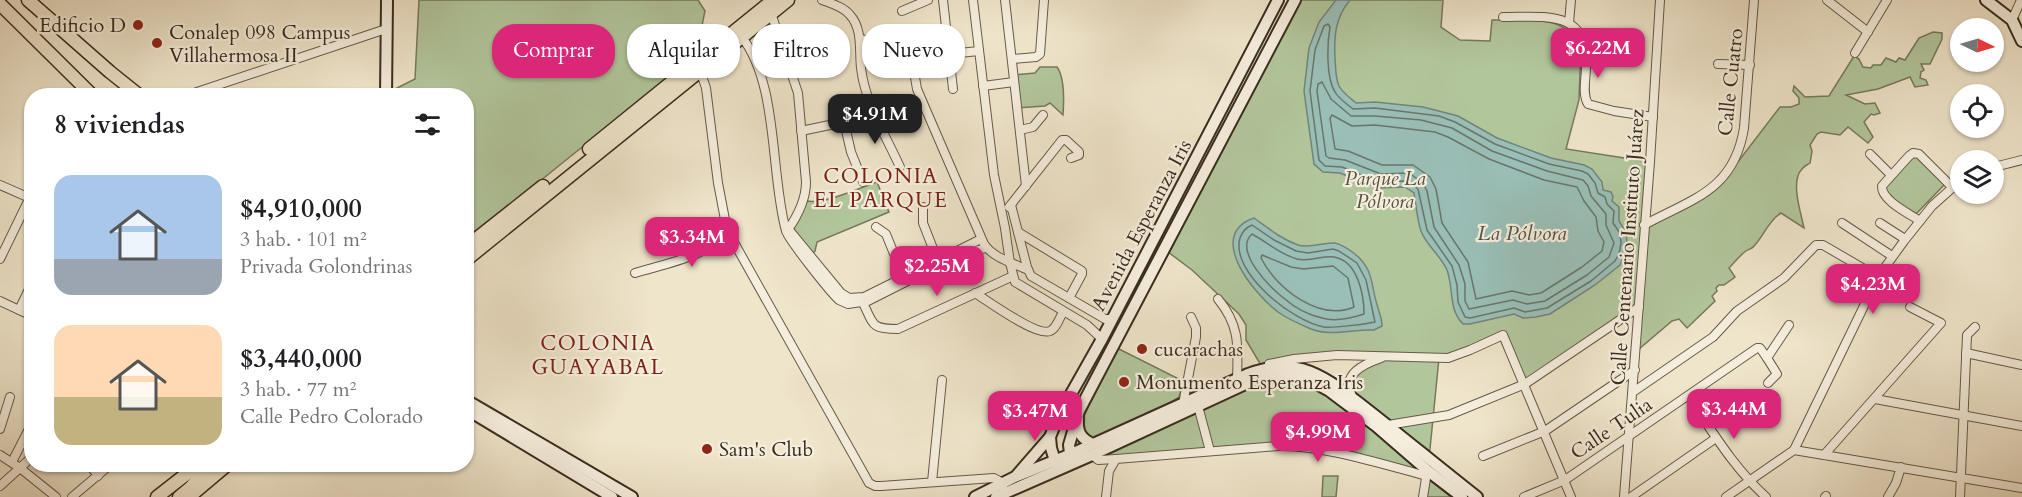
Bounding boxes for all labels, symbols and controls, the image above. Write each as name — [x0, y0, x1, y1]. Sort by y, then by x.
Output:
place label: Edificio D — [39, 12, 126, 39]
marker: Edificio D — [131, 18, 145, 32]
north arrow — [1950, 18, 2004, 72]
map controls — [1950, 18, 2004, 204]
place label: Conalep 098 Campus Villahermosa II — [169, 19, 351, 69]
chip: Comprar — [492, 24, 615, 78]
chip: Alquilar — [627, 24, 740, 78]
chip: Filtros — [752, 24, 850, 78]
chip: Nuevo — [862, 24, 965, 78]
street label: Calle Cuatro — [1711, 27, 1750, 137]
pin: $6.22M — [1549, 28, 1647, 79]
text: $6.22M — [1565, 34, 1631, 61]
marker: Conalep 098 Campus Villahermosa II — [150, 36, 164, 50]
button: locate — [1950, 84, 2004, 138]
pin: $4.91M — [826, 94, 924, 145]
text: $4.91M — [842, 100, 908, 127]
text: 8 viviendas — [54, 107, 185, 142]
icon: filters — [411, 108, 444, 141]
street label: Calle Centenario Instituto Juárez — [1604, 108, 1651, 386]
street label: Avenida Esperanza Iris — [1085, 135, 1198, 316]
button: layers — [1950, 150, 2004, 204]
district label: COLONIA EL PARQUE — [814, 162, 948, 215]
park label: Parque La Pólvora — [1344, 165, 1426, 215]
text: $4,910,000 — [240, 191, 362, 226]
icon: home — [102, 199, 174, 271]
pin: $3.34M — [643, 217, 741, 268]
water label: La Pólvora — [1477, 219, 1567, 248]
text: $3.34M — [659, 223, 725, 250]
text: 3 hab. · 101 m² — [240, 226, 367, 253]
pin: $2.25M — [888, 246, 986, 297]
text: $2.25M — [904, 252, 970, 279]
text: Privada Golondrinas — [240, 253, 412, 280]
pin: $4.23M — [1824, 264, 1922, 315]
text: $4.23M — [1840, 270, 1906, 297]
district label: COLONIA GUAYABAL — [531, 329, 665, 382]
place label: cucarachas — [1154, 336, 1243, 363]
text: $3,440,000 — [240, 341, 362, 376]
marker: cucarachas — [1135, 342, 1149, 356]
icon: home — [102, 349, 174, 421]
place label: Monumento Esperanza Iris — [1136, 369, 1363, 396]
marker: Monumento Esperanza Iris — [1117, 375, 1131, 389]
text: 3 hab. · 77 m² — [240, 376, 356, 403]
pin: $3.44M — [1685, 389, 1783, 440]
pin: $3.47M — [986, 391, 1084, 442]
street label: Calle Tulia — [1565, 391, 1658, 466]
text: $3.44M — [1701, 395, 1767, 422]
text: $3.47M — [1002, 397, 1068, 424]
text: Calle Pedro Colorado — [240, 403, 423, 430]
pin: $4.99M — [1269, 412, 1367, 463]
text: $4.99M — [1285, 418, 1351, 445]
place label: Sam's Club — [719, 436, 813, 463]
marker: Sam's Club — [700, 442, 714, 456]

